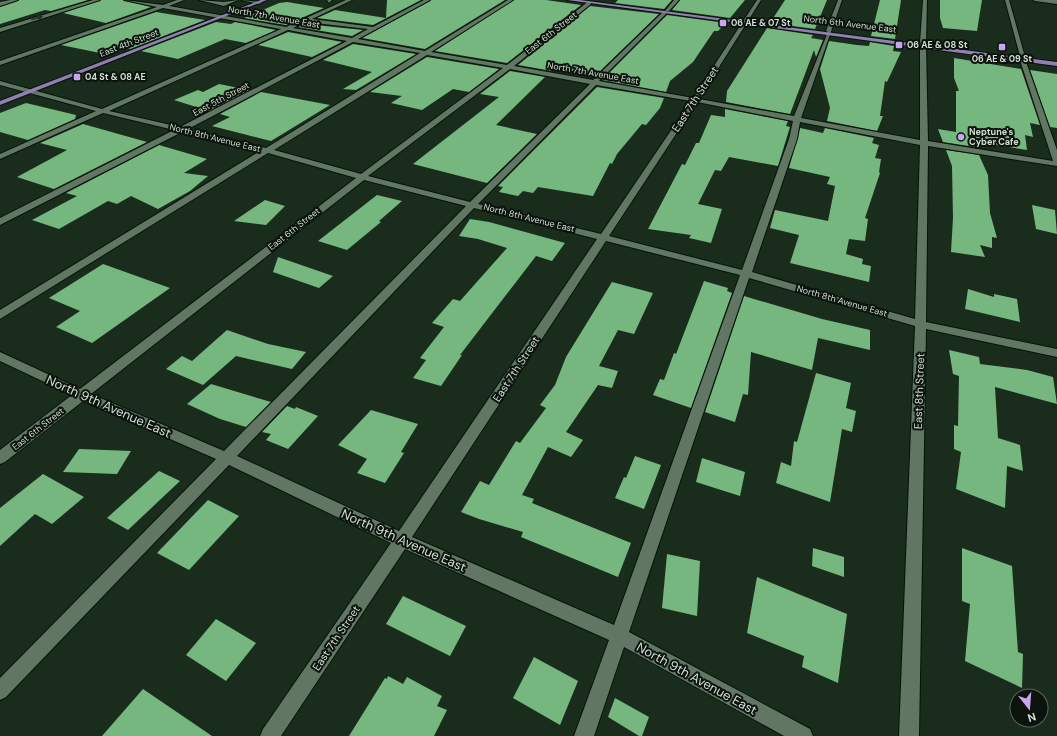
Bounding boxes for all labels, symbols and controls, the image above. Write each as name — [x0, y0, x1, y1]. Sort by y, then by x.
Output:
street label: North 7th Avenue East — [227, 3, 321, 31]
street label: East 6th Street — [523, 9, 580, 57]
street label: North 6th Avenue East — [803, 12, 898, 36]
one-way arrow — [32, 15, 44, 21]
place label: 06 AE & 07 St — [731, 17, 791, 29]
marker: 06 AE & 07 St — [718, 18, 728, 28]
street label: East 4th Street — [98, 26, 161, 60]
place label: 06 AE & 08 St — [907, 39, 968, 51]
marker: 06 AE & 08 St — [894, 40, 904, 50]
marker: 06 AE & 09 St — [997, 42, 1007, 52]
place label: 06 AE & 09 St — [972, 53, 1032, 65]
street label: North 7th Avenue East — [546, 59, 640, 87]
street label: East 7th Street — [669, 64, 721, 134]
place label: 04 St & 08 AE — [85, 71, 146, 83]
marker: 04 St & 08 AE — [72, 72, 82, 82]
street label: East 5th Street — [191, 79, 252, 119]
street label: North 8th Avenue East — [168, 121, 262, 155]
place label: Neptune's Cyber Cafe — [969, 126, 1019, 148]
marker: Neptune's Cyber Cafe — [956, 132, 966, 142]
street label: North 8th Avenue East — [482, 201, 576, 235]
street label: East 6th Street — [266, 205, 323, 253]
street label: North 8th Avenue East — [795, 282, 889, 320]
street label: East 7th Street — [490, 334, 542, 404]
street label: East 8th Street — [911, 353, 927, 429]
street label: North 9th Avenue East — [44, 371, 174, 442]
street label: East 6th Street — [10, 405, 67, 453]
street label: North 9th Avenue East — [339, 505, 469, 576]
street label: East 7th Street — [309, 603, 363, 673]
street label: North 9th Avenue East — [634, 638, 760, 719]
north arrow — [1009, 688, 1049, 728]
text: N — [1026, 710, 1038, 725]

